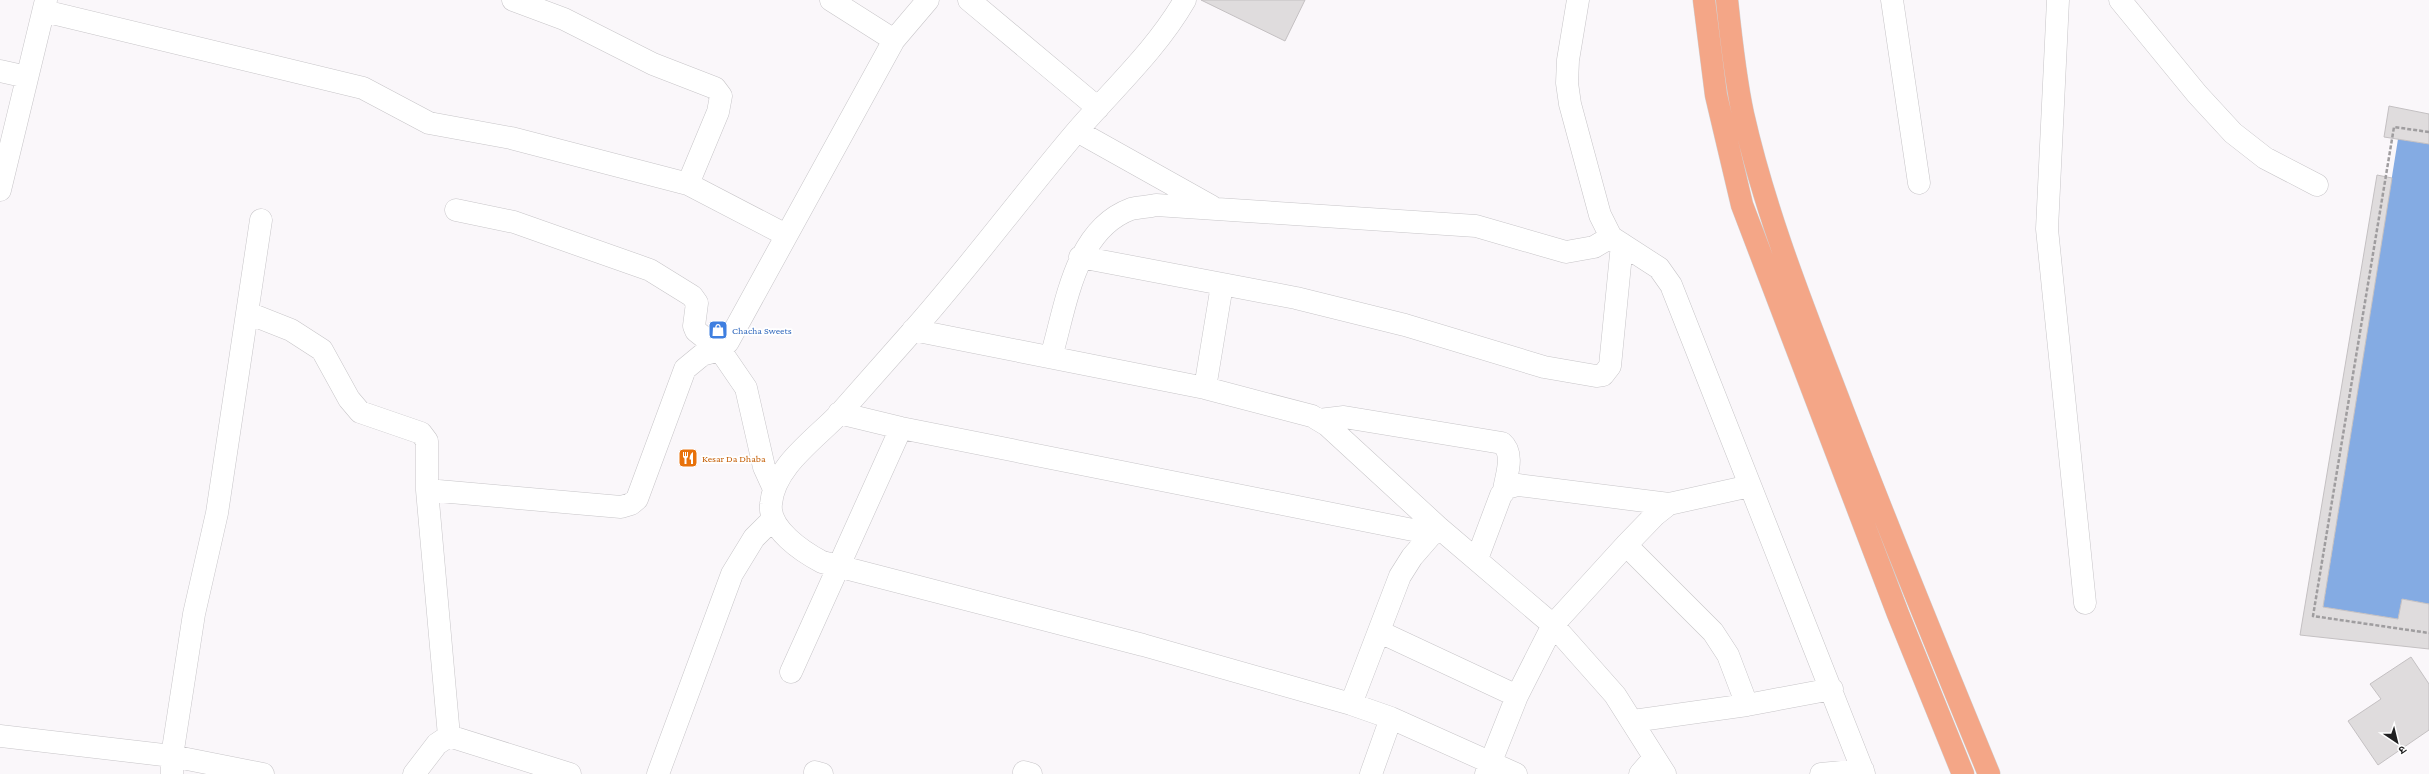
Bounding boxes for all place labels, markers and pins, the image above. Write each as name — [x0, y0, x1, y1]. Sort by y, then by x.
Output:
shop icon: Chacha Sweets — [707, 319, 729, 341]
place label: Chacha Sweets — [732, 325, 792, 336]
restaurant icon: Kesar Da Dhaba — [677, 447, 699, 469]
place label: Kesar Da Dhaba — [702, 453, 766, 464]

